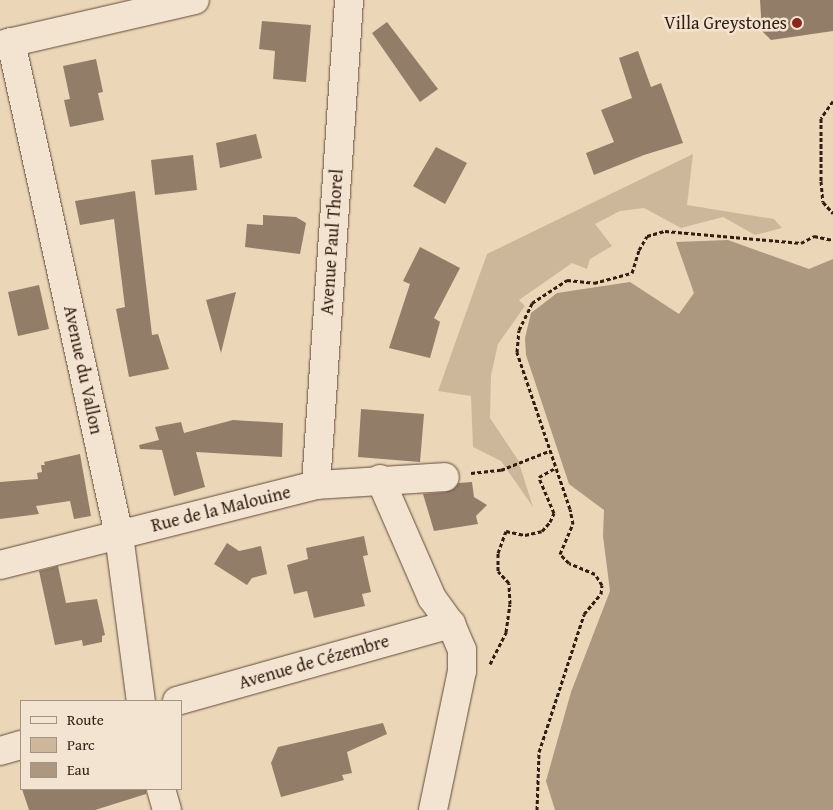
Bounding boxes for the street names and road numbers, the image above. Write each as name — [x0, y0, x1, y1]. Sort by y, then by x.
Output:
street label: Avenue Paul Thorel — [316, 168, 348, 316]
street label: Avenue du Vallon — [59, 304, 107, 436]
street label: Rue de la Malouine — [149, 481, 293, 537]
street label: Avenue de Cézembre — [236, 630, 392, 694]

